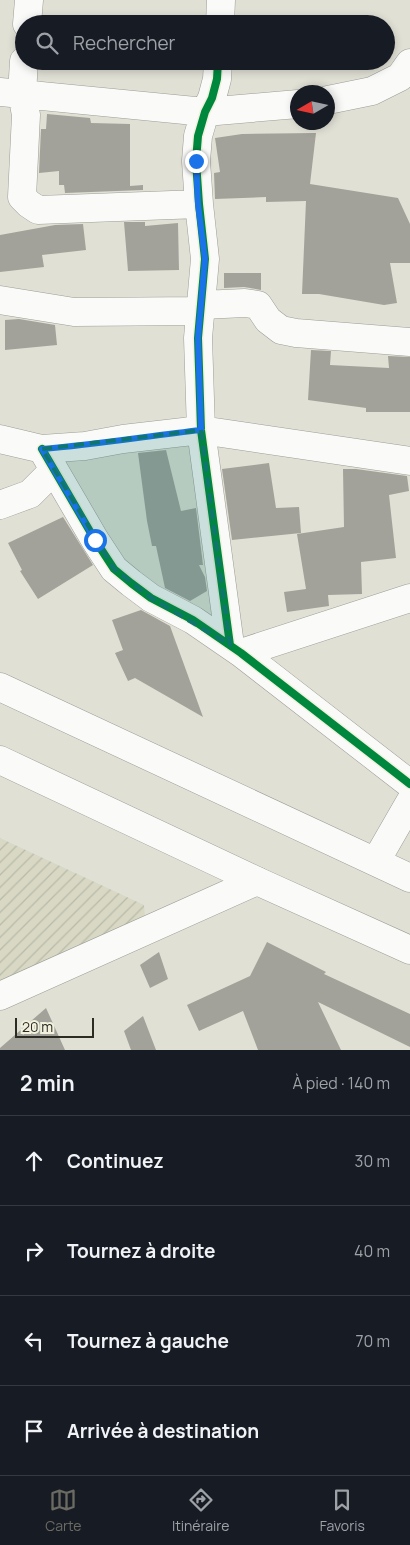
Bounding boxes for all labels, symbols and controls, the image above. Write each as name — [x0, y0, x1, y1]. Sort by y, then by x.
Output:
search box — [15, 15, 395, 70]
icon: search — [33, 29, 61, 57]
text: Rechercher — [73, 30, 175, 56]
north arrow — [290, 85, 335, 130]
route end — [185, 150, 208, 173]
route start — [84, 529, 107, 552]
scale bar — [15, 1015, 94, 1038]
text: 20 m — [22, 1017, 53, 1036]
text: 2 min — [20, 1069, 75, 1097]
text: À pied · 140 m — [292, 1072, 390, 1094]
icon: ahead — [20, 1147, 48, 1175]
text: Continuez — [67, 1148, 164, 1174]
text: 30 m — [355, 1150, 390, 1172]
icon: right — [20, 1237, 48, 1265]
text: Tournez à droite — [67, 1238, 215, 1264]
text: 40 m — [354, 1240, 390, 1262]
icon: left — [20, 1327, 48, 1355]
text: Tournez à gauche — [67, 1328, 229, 1354]
text: 70 m — [355, 1330, 390, 1352]
icon: arrive — [20, 1417, 48, 1445]
text: Arrivée à destination — [67, 1418, 259, 1444]
tab: Carte — [45, 1486, 82, 1535]
tab: Itinéraire — [172, 1486, 229, 1535]
tab: Favoris — [320, 1486, 365, 1535]

